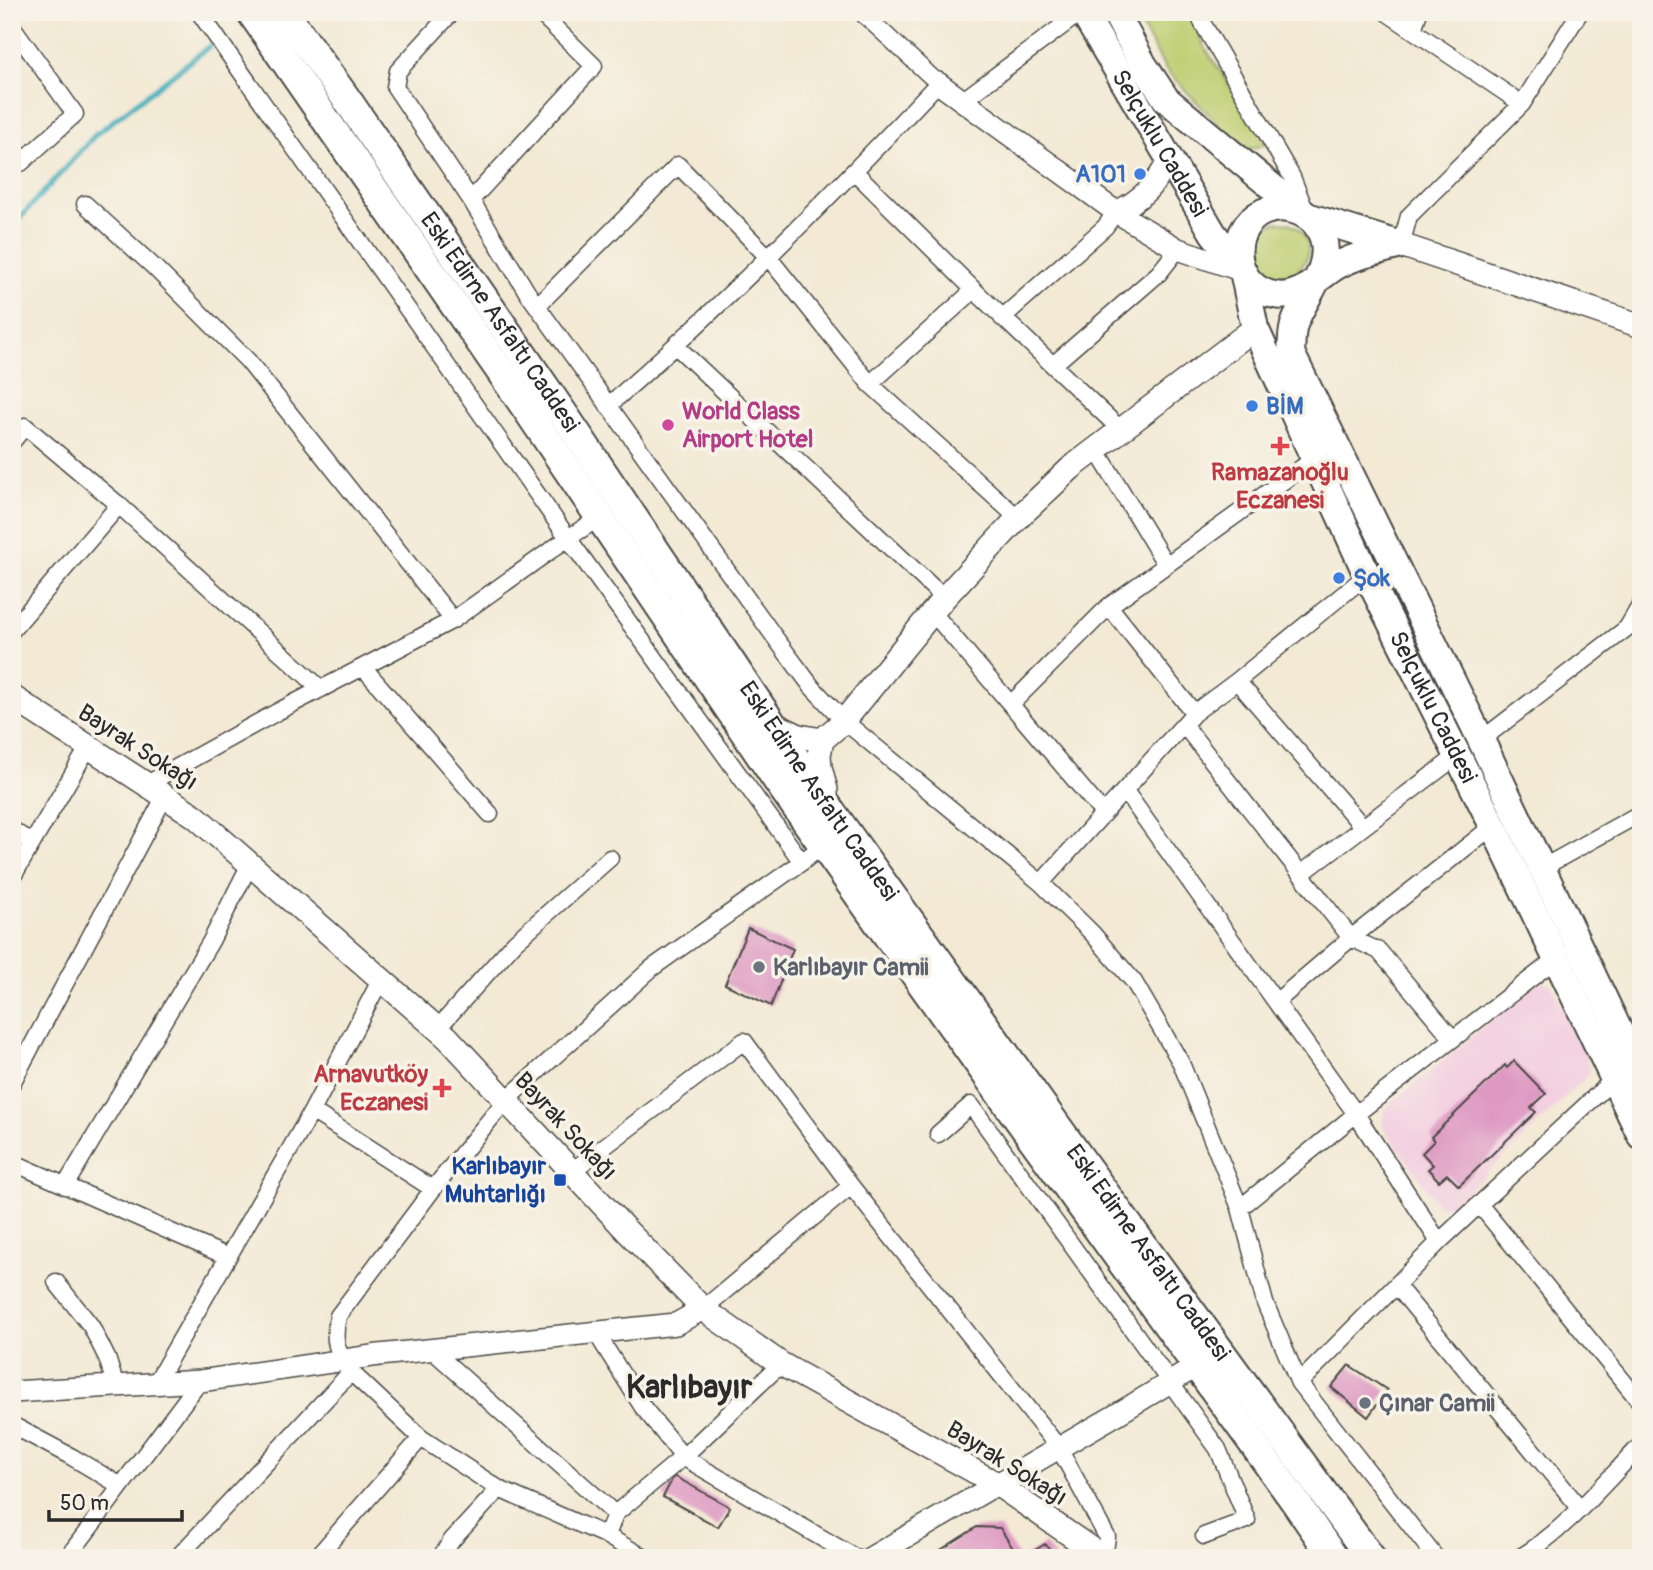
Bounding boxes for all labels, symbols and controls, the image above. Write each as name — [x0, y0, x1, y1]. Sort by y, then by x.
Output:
street label: Selçuklu Caddesi — [1105, 64, 1214, 222]
place label: A101 — [1075, 160, 1126, 189]
marker: A101 — [1132, 166, 1148, 182]
street label: Eski Edirne Asfaltı Caddesi — [414, 207, 586, 438]
place label: BİM — [1266, 392, 1304, 421]
place label: World Class Airport Hotel — [682, 397, 813, 454]
marker: BİM — [1244, 398, 1260, 414]
marker: World Class Airport Hotel — [660, 417, 676, 433]
marker: Ramazanoğlu Eczanesi — [1272, 438, 1288, 454]
place label: Ramazanoğlu Eczanesi — [1211, 458, 1349, 515]
place label: Şok — [1353, 564, 1391, 593]
marker: Şok — [1331, 570, 1347, 586]
street label: Selçuklu Caddesi — [1383, 627, 1483, 788]
street label: Eski Edirne Asfaltı Caddesi — [733, 676, 905, 907]
street label: Bayrak Sokağı — [72, 698, 203, 797]
place label: Karlıbayır Camii — [773, 953, 929, 982]
marker: Karlıbayır Camii — [751, 959, 767, 975]
place label: Arnavutköy Eczanesi — [313, 1060, 429, 1117]
street label: Bayrak Sokağı — [508, 1066, 623, 1186]
marker: Arnavutköy Eczanesi — [434, 1080, 450, 1096]
street label: Eski Edirne Asfaltı Caddesi — [1060, 1139, 1236, 1367]
place label: Karlıbayır Muhtarlığı — [445, 1152, 546, 1209]
marker: Karlıbayır Muhtarlığı — [552, 1172, 568, 1188]
district label: Karlıbayır — [626, 1368, 753, 1408]
place label: Çınar Camii — [1379, 1389, 1495, 1418]
marker: Çınar Camii — [1357, 1395, 1373, 1411]
street label: Bayrak Sokağı — [941, 1415, 1073, 1512]
scale bar — [49, 1479, 182, 1523]
text: 50 m — [60, 1490, 109, 1517]

